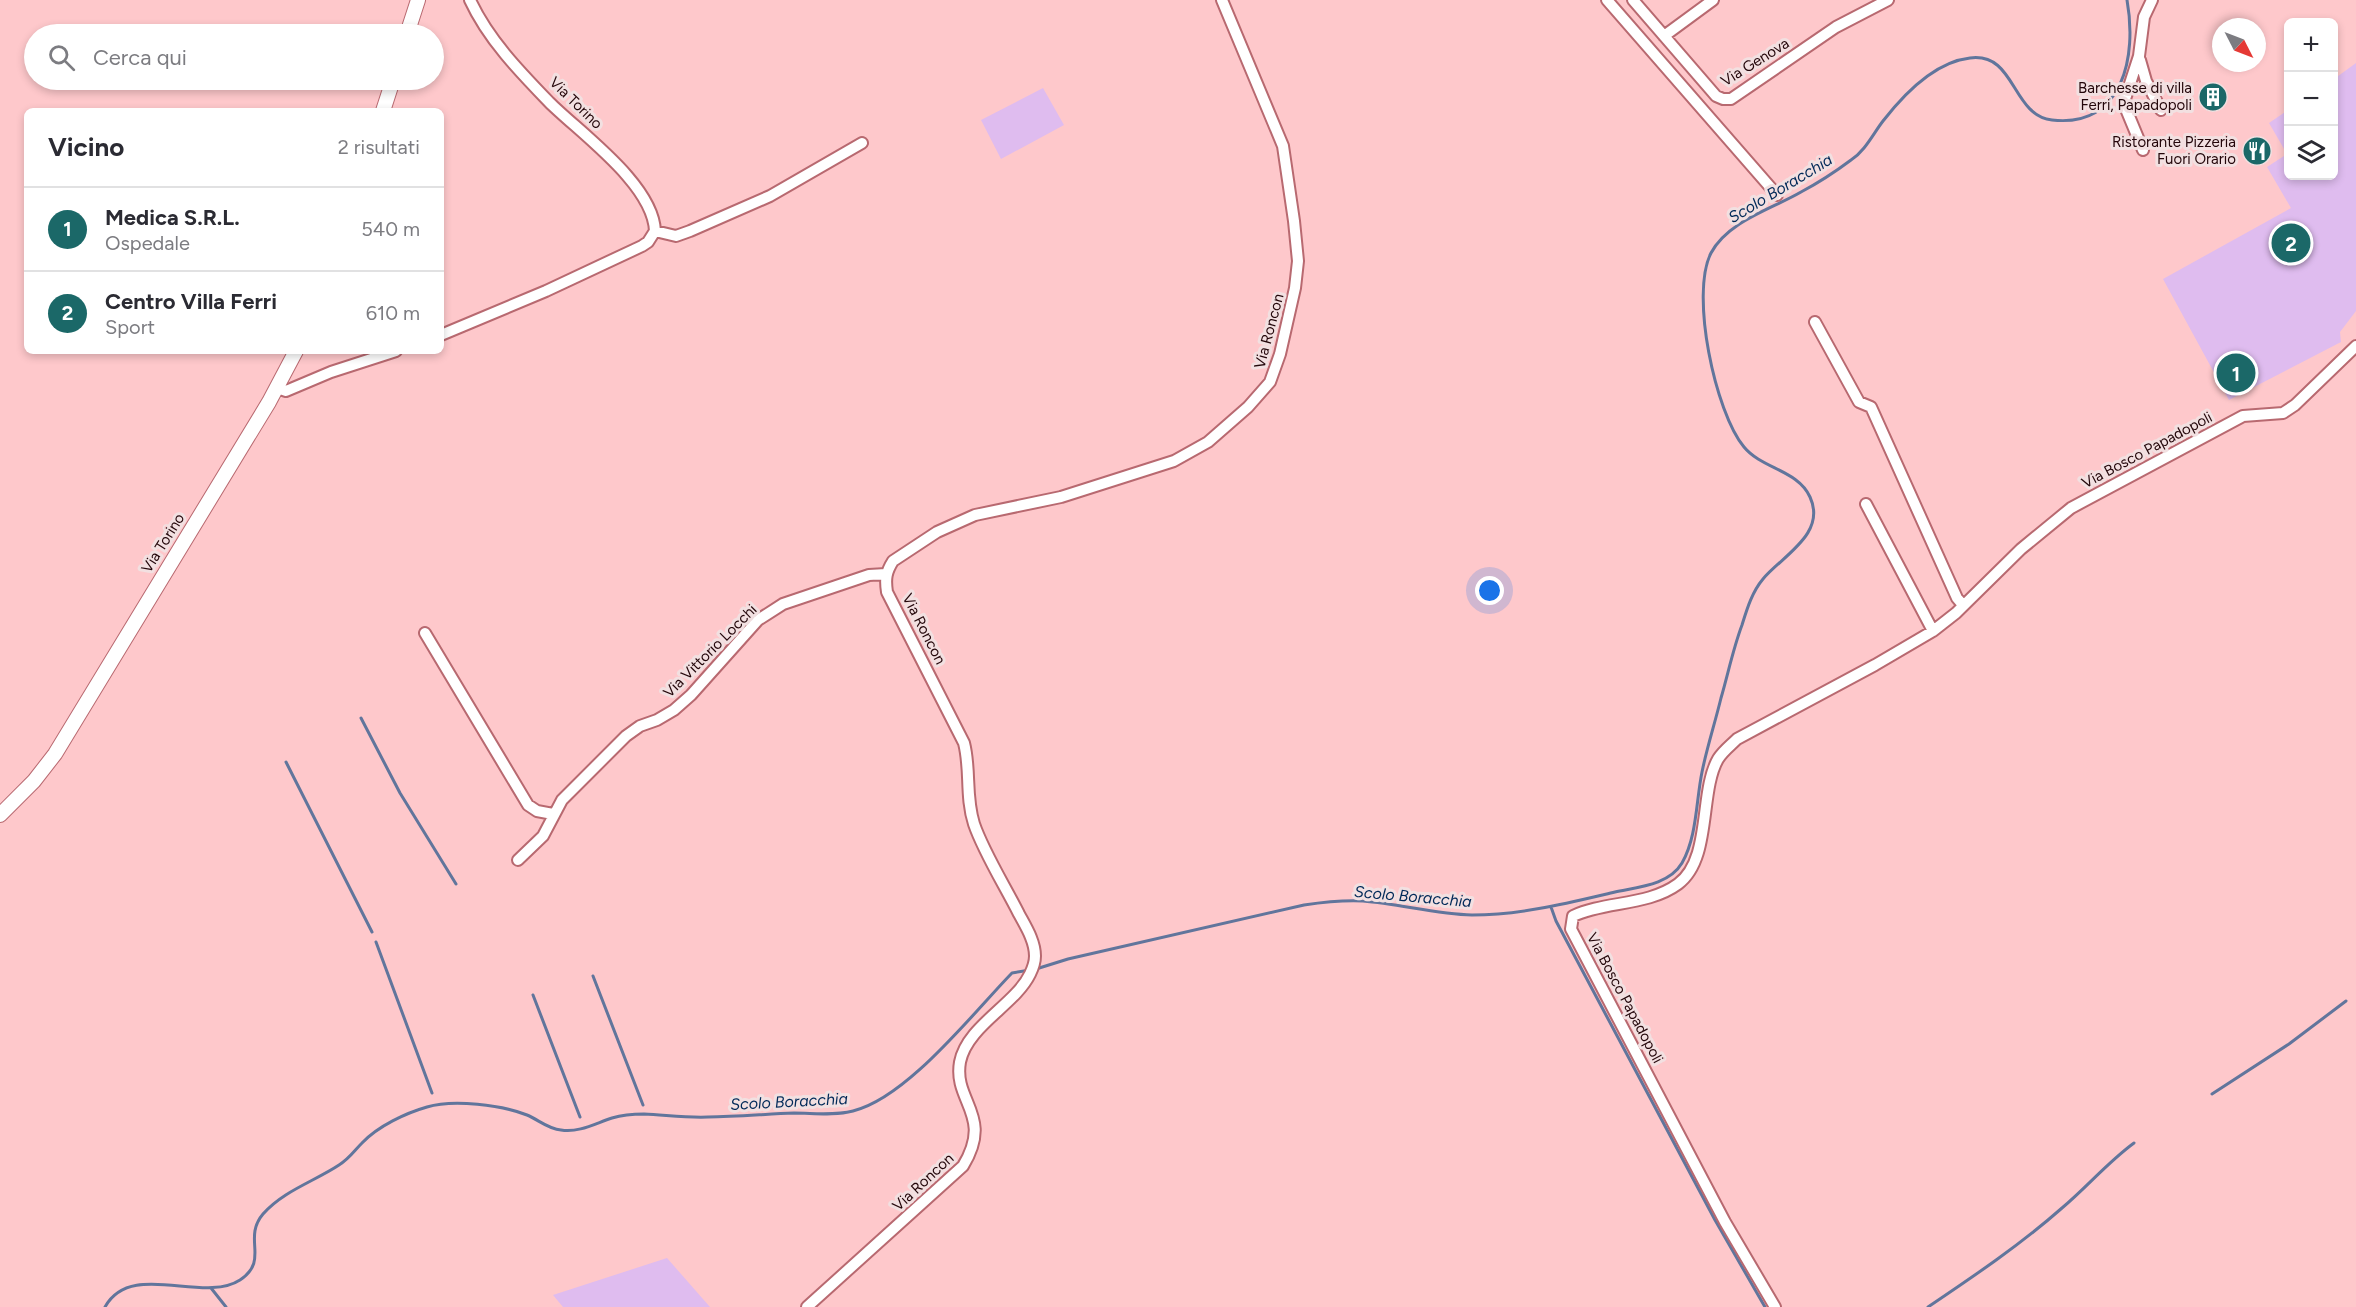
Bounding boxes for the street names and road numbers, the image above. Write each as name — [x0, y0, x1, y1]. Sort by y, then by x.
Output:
street label: Via Genova — [1718, 34, 1792, 90]
street label: Via Torino — [546, 73, 607, 133]
street label: Via Roncon — [1250, 292, 1288, 370]
street label: Via Bosco Papadopoli — [2079, 408, 2215, 492]
street label: Via Torino — [138, 510, 189, 576]
street label: Via Roncon — [899, 591, 949, 667]
street label: Via Vittorio Locchi — [660, 601, 760, 701]
street label: Via Bosco Papadopoli — [1583, 930, 1667, 1066]
street label: Via Roncon — [889, 1149, 957, 1215]

